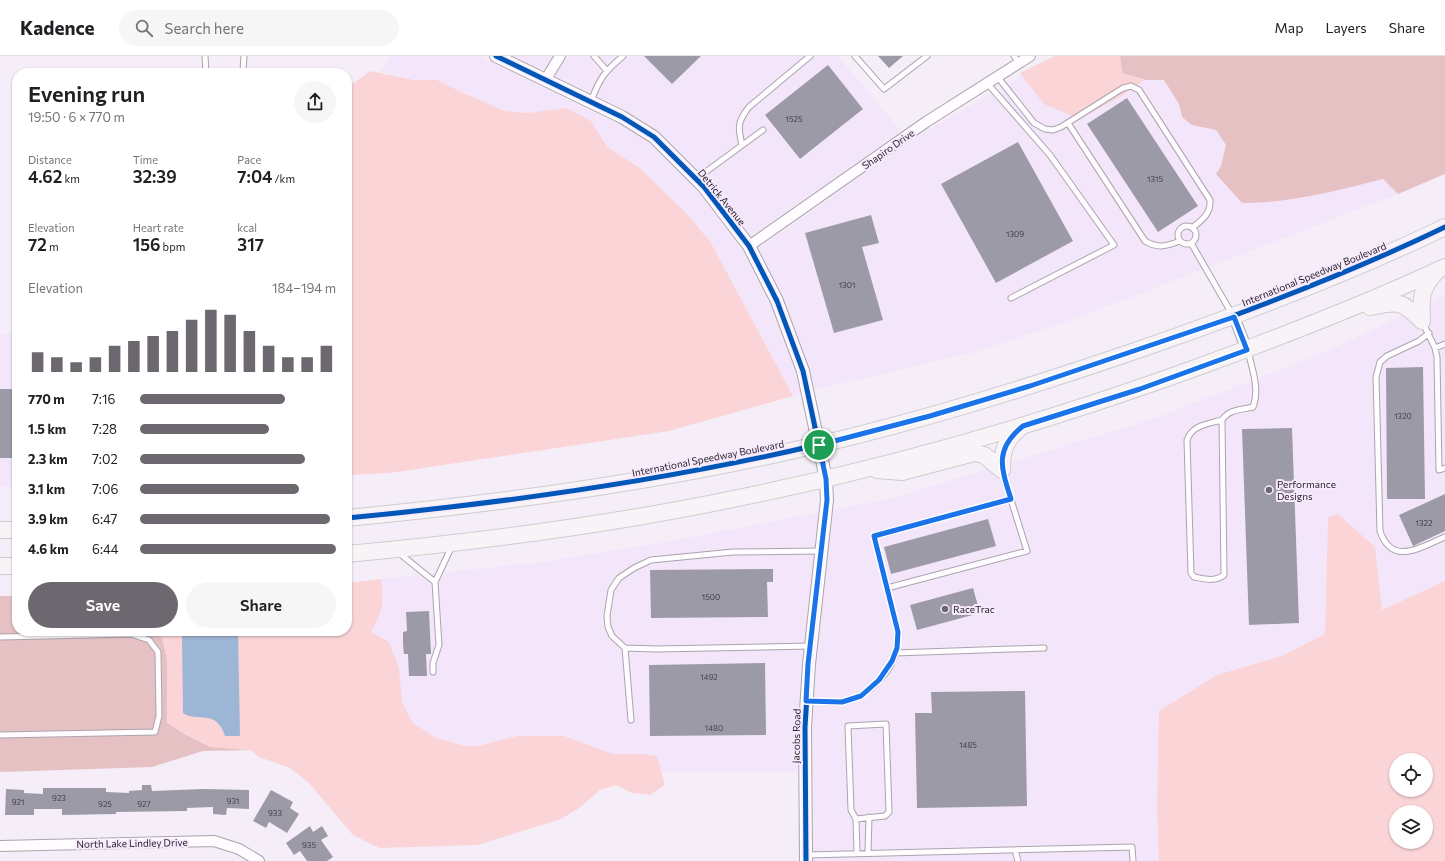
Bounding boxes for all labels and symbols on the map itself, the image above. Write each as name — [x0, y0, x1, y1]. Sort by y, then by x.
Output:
house number: 1525 — [785, 114, 803, 124]
street label: Shapiro Drive — [859, 127, 917, 171]
street label: Detrick Avenue — [696, 166, 748, 228]
house number: 1315 — [1147, 174, 1163, 184]
house number: 1309 — [1006, 229, 1024, 239]
street label: International Speedway Boulevard — [1240, 239, 1388, 309]
house number: 1301 — [839, 280, 855, 290]
house number: 1320 — [1394, 411, 1412, 421]
pin — [802, 428, 836, 462]
street label: International Speedway Boulevard — [631, 437, 785, 479]
place label: Performance Designs — [1277, 478, 1336, 502]
marker: Performance Designs — [1264, 485, 1274, 495]
house number: 1322 — [1416, 518, 1433, 528]
house number: 1500 — [702, 592, 720, 602]
place label: RaceTrac — [953, 603, 995, 615]
marker: RaceTrac — [940, 604, 950, 614]
house number: 1492 — [700, 672, 718, 682]
street label: Jacobs Road — [790, 708, 802, 763]
house number: 1480 — [705, 723, 723, 733]
house number: 1485 — [959, 740, 977, 750]
house number: 923 — [52, 793, 66, 803]
house number: 931 — [227, 796, 239, 806]
house number: 921 — [12, 797, 24, 807]
house number: 925 — [98, 799, 112, 809]
house number: 927 — [137, 799, 151, 809]
house number: 933 — [268, 808, 282, 818]
street label: North Lake Lindley Drive — [76, 836, 188, 850]
house number: 935 — [302, 840, 316, 850]

